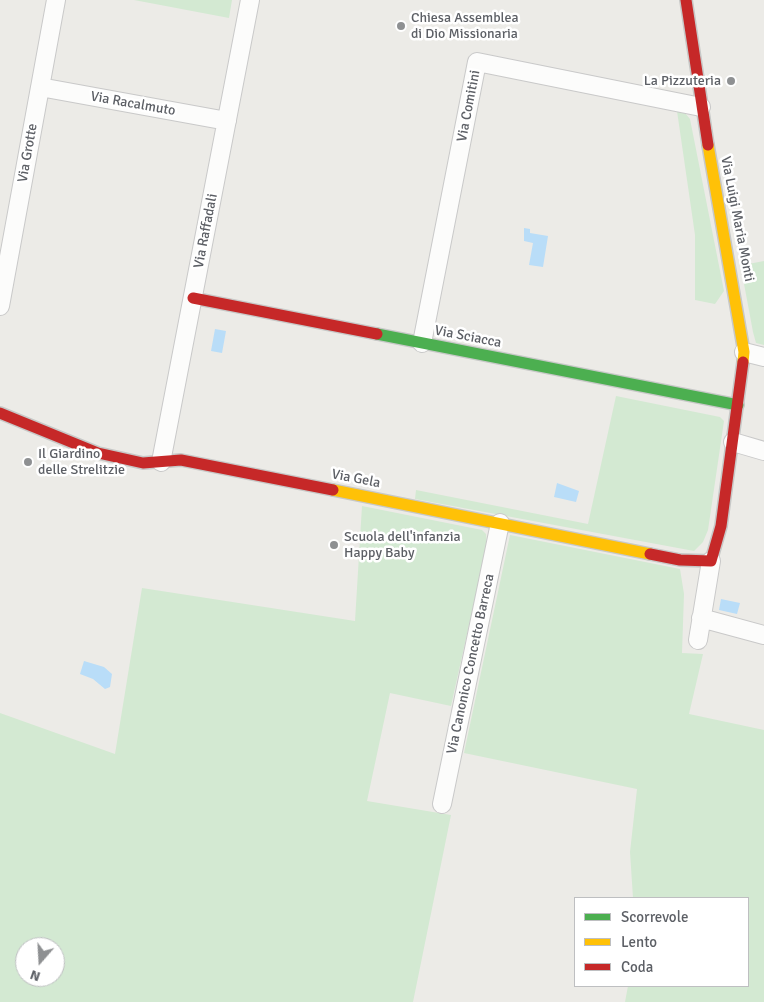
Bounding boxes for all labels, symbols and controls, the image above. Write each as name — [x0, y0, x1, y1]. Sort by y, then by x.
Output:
place label: Chiesa Assemblea di Dio Missionaria — [411, 10, 519, 42]
marker: Chiesa Assemblea di Dio Missionaria — [395, 20, 407, 32]
street label: Via Comitini — [454, 69, 484, 143]
place label: La Pizzuteria — [644, 73, 721, 89]
marker: La Pizzuteria — [725, 75, 737, 87]
street label: Via Racalmuto — [89, 88, 177, 120]
street label: Via Grotte — [15, 122, 41, 184]
street label: Via Luigi Maria Monti — [717, 155, 757, 283]
street label: Via Raffadali — [191, 192, 221, 270]
street label: Via Sciacca — [433, 322, 503, 352]
place label: Il Giardino delle Strelitzie — [38, 446, 125, 478]
marker: Il Giardino delle Strelitzie — [22, 456, 34, 468]
street label: Via Gela — [330, 466, 382, 492]
place label: Scuola dell'infanzia Happy Baby — [344, 529, 461, 562]
marker: Scuola dell'infanzia Happy Baby — [328, 539, 340, 551]
street label: Via Canonico Concetto Barreca — [444, 572, 498, 756]
legend — [574, 897, 749, 987]
text: Scorrevole — [621, 908, 688, 926]
text: Lento — [621, 933, 657, 951]
north arrow — [15, 937, 65, 987]
text: Coda — [621, 958, 653, 976]
text: N — [28, 966, 43, 985]

